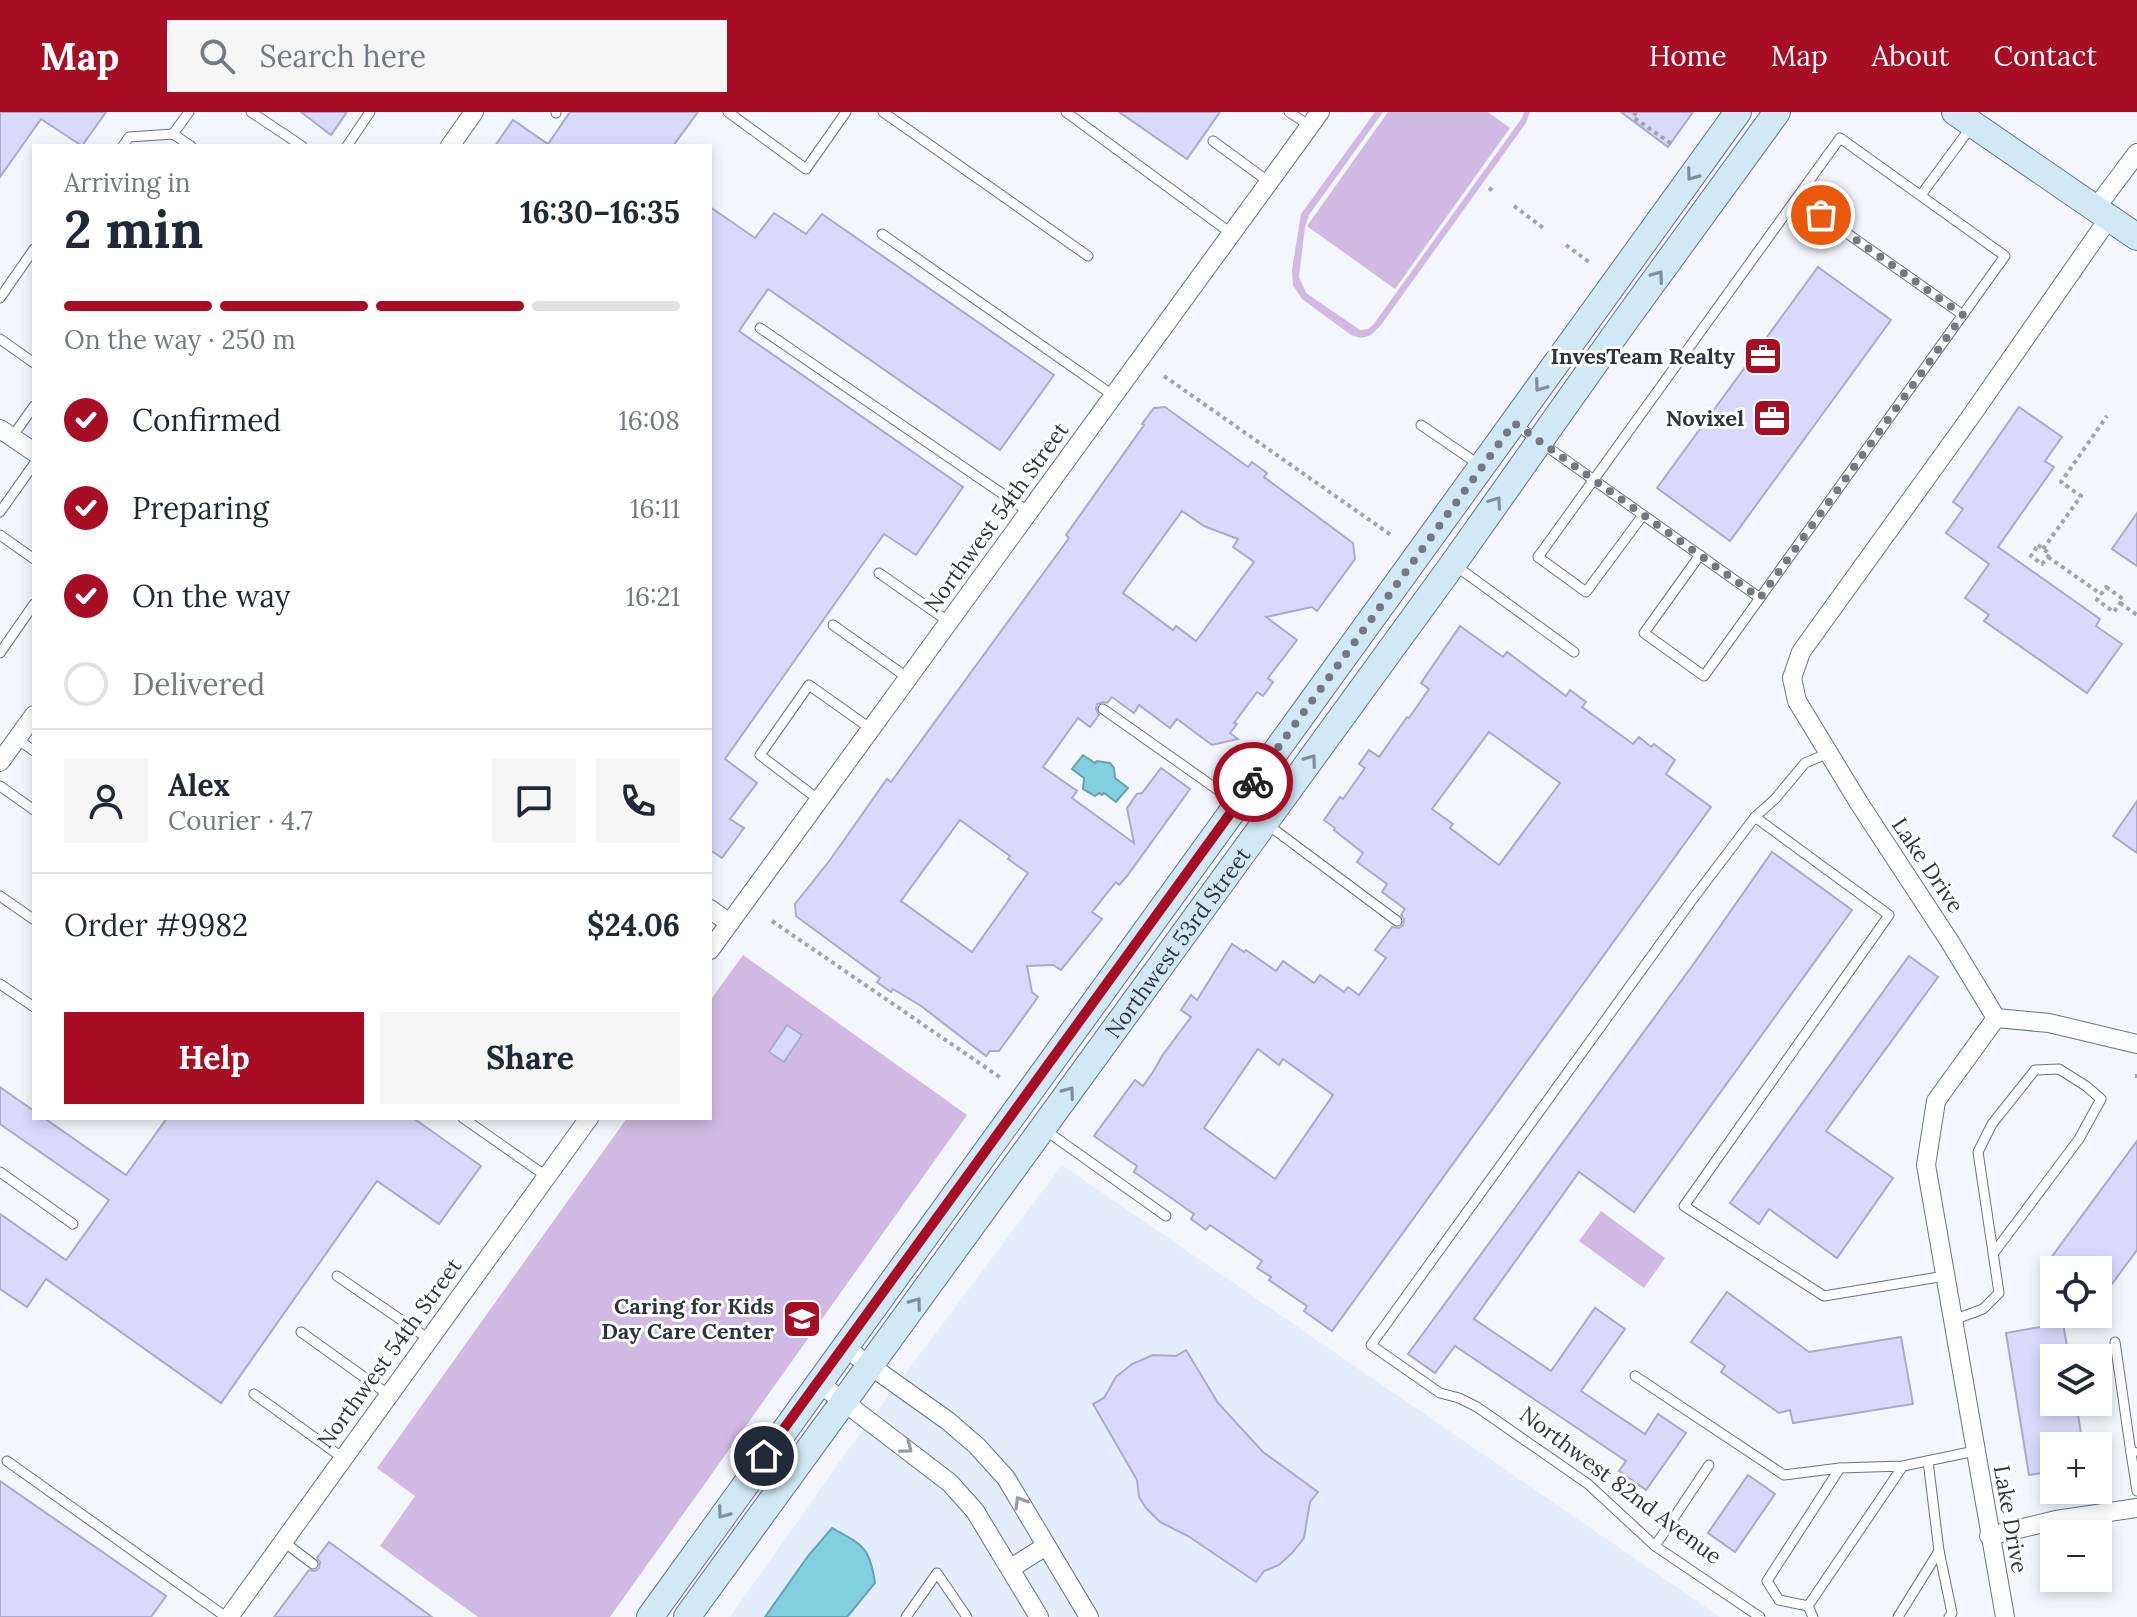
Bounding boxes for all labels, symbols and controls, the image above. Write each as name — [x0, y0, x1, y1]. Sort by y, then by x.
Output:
search box — [167, 20, 727, 92]
text: Map — [40, 32, 119, 80]
icon: search — [195, 34, 239, 78]
text: Search here — [259, 37, 426, 75]
text: Home — [1649, 38, 1727, 74]
text: Map — [1771, 38, 1828, 74]
text: About — [1872, 38, 1949, 74]
text: Contact — [1993, 38, 2097, 74]
text: Arriving in — [64, 166, 191, 199]
one-way arrow — [1687, 167, 1702, 181]
pin — [1787, 181, 1855, 249]
text: 16:30–16:35 — [520, 193, 680, 231]
icon: bag — [1799, 193, 1843, 237]
text: 2 min — [64, 196, 203, 262]
one-way arrow — [1648, 270, 1662, 285]
text: On the way · 250 m — [64, 323, 296, 356]
office icon: InvesTeam Realty — [1742, 335, 1784, 377]
place label: InvesTeam Realty — [1550, 342, 1736, 370]
one-way arrow — [1535, 378, 1550, 392]
office icon: Novixel — [1751, 397, 1793, 439]
icon: check — [64, 398, 108, 442]
text: Confirmed — [132, 401, 281, 439]
text: 16:08 — [618, 404, 680, 437]
place label: Novixel — [1666, 404, 1744, 432]
street label: Northwest 54th Street — [918, 416, 1075, 618]
icon: check — [64, 486, 108, 530]
text: Preparing — [132, 489, 269, 527]
text: 16:11 — [630, 492, 680, 525]
one-way arrow — [1486, 497, 1501, 511]
icon: check — [64, 574, 108, 618]
text: On the way — [132, 577, 290, 615]
text: 16:21 — [626, 580, 680, 613]
text: Delivered — [132, 665, 265, 703]
courier — [1213, 742, 1293, 822]
one-way arrow — [1301, 754, 1315, 768]
button: person — [64, 759, 148, 843]
button: chat — [492, 759, 576, 843]
button: phone — [596, 759, 680, 843]
icon: bike — [1231, 760, 1275, 804]
text: Alex — [168, 766, 230, 804]
text: Courier · 4.7 — [168, 804, 313, 837]
street label: Lake Drive — [1886, 812, 1970, 918]
street label: Northwest 53rd Street — [1099, 841, 1257, 1044]
text: Order #9982 — [64, 906, 248, 944]
text: $24.06 — [587, 906, 680, 944]
button: Help — [64, 1012, 364, 1104]
button: Share — [380, 1012, 680, 1104]
one-way arrow — [1059, 1087, 1074, 1101]
street label: Northwest 54th Street — [311, 1252, 468, 1454]
map controls — [2040, 1256, 2112, 1592]
button: locate — [2040, 1256, 2112, 1328]
place label: Caring for Kids Day Care Center — [601, 1292, 774, 1345]
one-way arrow — [906, 1297, 921, 1311]
school or university icon: Caring for Kids Day Care Center — [781, 1298, 823, 1340]
button: layers — [2040, 1344, 2112, 1416]
street label: Northwest 82nd Avenue — [1515, 1400, 1728, 1570]
pin — [730, 1422, 798, 1490]
button: + — [2040, 1432, 2112, 1504]
icon: home — [742, 1434, 786, 1478]
one-way arrow — [898, 1438, 913, 1453]
street label: Lake Drive — [1988, 1463, 2034, 1575]
one-way arrow — [1014, 1496, 1030, 1511]
one-way arrow — [719, 1504, 733, 1518]
button: − — [2040, 1520, 2112, 1592]

